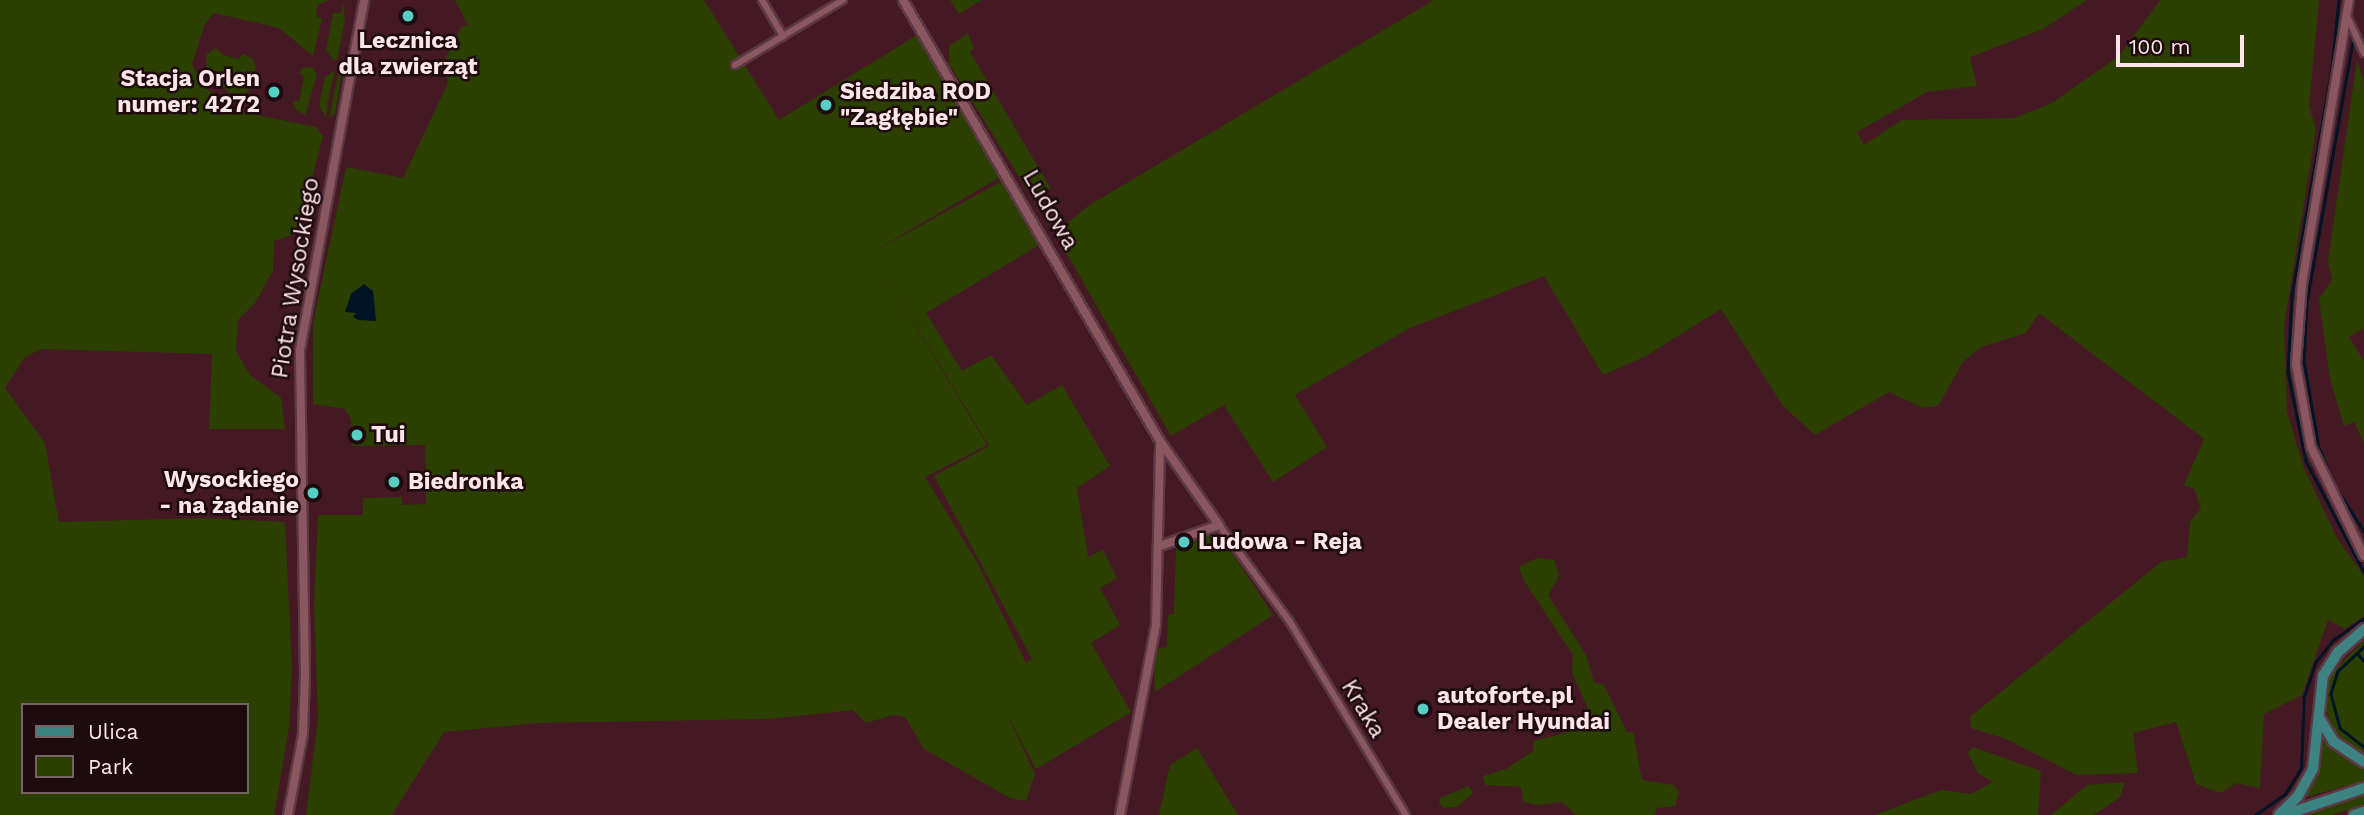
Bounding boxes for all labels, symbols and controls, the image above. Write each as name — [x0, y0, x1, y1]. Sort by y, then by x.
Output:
marker: Lecznica dla zwierząt — [400, 8, 416, 24]
scale bar — [2119, 21, 2247, 65]
place label: Lecznica dla zwierząt — [338, 27, 478, 81]
text: 100 m — [2129, 34, 2191, 59]
place label: Stacja Orlen numer: 4272 — [117, 65, 260, 119]
place label: Siedziba ROD "Zagłębie" — [840, 78, 991, 132]
marker: Stacja Orlen numer: 4272 — [266, 84, 282, 100]
marker: Siedziba ROD "Zagłębie" — [818, 97, 834, 113]
street label: Ludowa — [1016, 165, 1084, 255]
street label: Piotra Wysockiego — [266, 175, 326, 381]
place label: Tui — [371, 421, 406, 449]
marker: Tui — [349, 427, 365, 443]
place label: Wysockiego - na żądanie — [159, 466, 299, 520]
place label: Biedronka — [408, 468, 523, 496]
marker: Biedronka — [386, 474, 402, 490]
marker: Wysockiego - na żądanie — [305, 485, 321, 501]
place label: Ludowa - Reja — [1198, 528, 1362, 556]
marker: Ludowa - Reja — [1176, 534, 1192, 550]
street label: Kraka — [1335, 675, 1391, 743]
place label: autoforte.pl Dealer Hyundai — [1437, 682, 1610, 736]
marker: autoforte.pl Dealer Hyundai — [1415, 701, 1431, 717]
legend — [21, 703, 248, 794]
text: Ulica — [88, 719, 138, 744]
text: Park — [88, 754, 133, 779]

